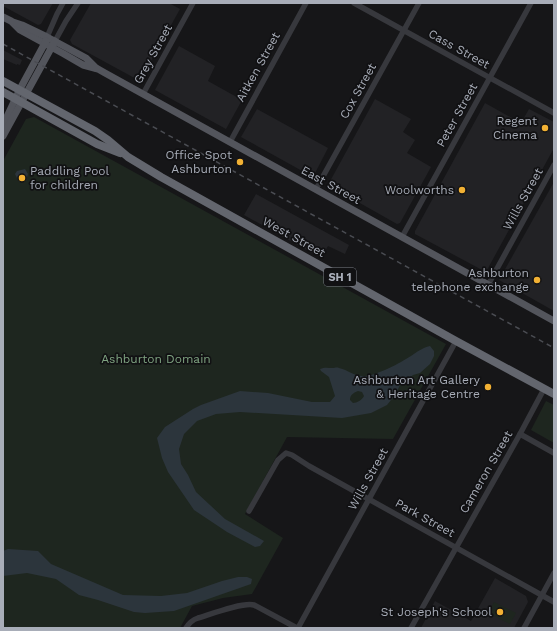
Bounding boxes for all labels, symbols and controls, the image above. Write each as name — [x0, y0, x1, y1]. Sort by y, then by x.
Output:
street label: Grey Street — [131, 22, 175, 86]
street label: Cass Street — [426, 26, 492, 72]
street label: Aitken Street — [233, 30, 283, 104]
street label: Cox Street — [337, 61, 379, 121]
street label: Peter Street — [434, 81, 480, 149]
place label: Regent Cinema — [493, 114, 537, 142]
marker: Regent Cinema — [540, 123, 550, 133]
place label: Office Spot Ashburton — [165, 148, 232, 176]
marker: Office Spot Ashburton — [235, 157, 245, 167]
street label: East Street — [299, 163, 363, 207]
place label: Paddling Pool for children — [30, 164, 110, 192]
street label: Wills Street — [500, 166, 546, 232]
marker: Paddling Pool for children — [17, 173, 27, 183]
place label: Woolworths — [385, 183, 454, 197]
marker: Woolworths — [457, 185, 467, 195]
street label: West Street — [260, 214, 328, 260]
place label: Ashburton telephone exchange — [411, 266, 529, 294]
road number: SH 1 — [324, 268, 356, 286]
marker: Ashburton telephone exchange — [532, 275, 542, 285]
park label: Ashburton Domain — [101, 352, 211, 366]
place label: Ashburton Art Gallery & Heritage Centre — [353, 373, 481, 401]
marker: Ashburton Art Gallery & Heritage Centre — [483, 382, 493, 392]
street label: Cameron Street — [457, 428, 515, 516]
street label: Wills Street — [345, 446, 391, 512]
street label: Park Street — [393, 496, 457, 540]
place label: St Joseph's School — [381, 605, 492, 619]
marker: St Joseph's School — [495, 607, 505, 617]

